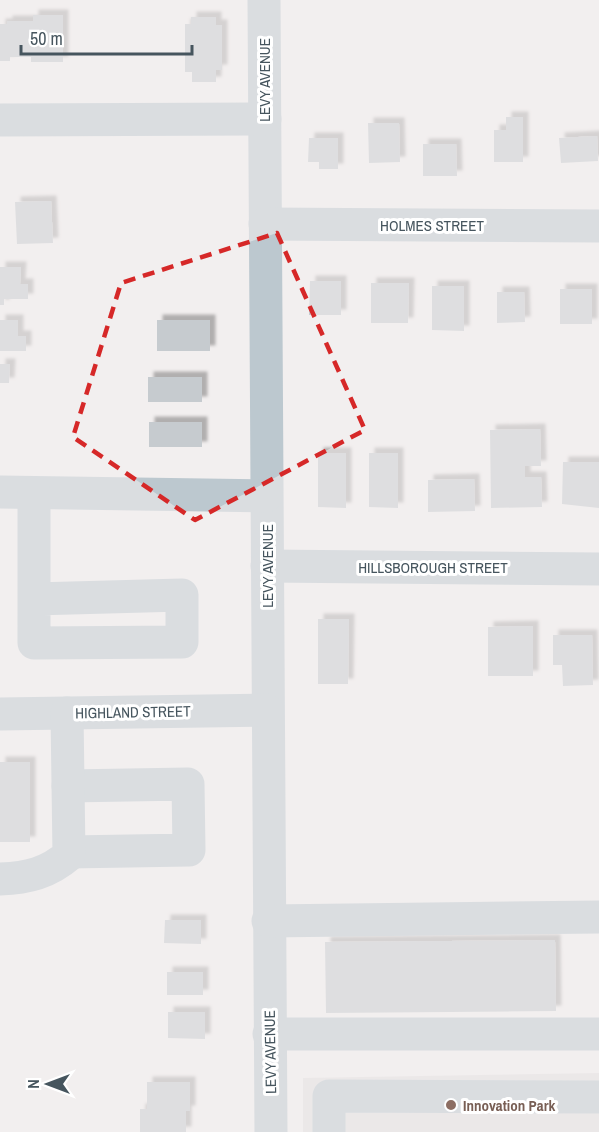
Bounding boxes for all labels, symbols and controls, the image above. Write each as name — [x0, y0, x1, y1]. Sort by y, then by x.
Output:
scale bar — [21, 18, 192, 56]
text: 50 m — [30, 26, 63, 51]
street label: LEVY AVENUE — [254, 38, 275, 122]
street label: HOLMES STREET — [380, 215, 484, 236]
street label: LEVY AVENUE — [257, 524, 278, 608]
street label: HILLSBOROUGH STREET — [358, 557, 508, 578]
street label: HIGHLAND STREET — [75, 700, 191, 724]
street label: LEVY AVENUE — [259, 1010, 281, 1094]
north arrow — [18, 1054, 78, 1114]
text: N — [22, 1079, 44, 1089]
place label: Innovation Park — [463, 1095, 555, 1116]
marker: Innovation Park — [444, 1098, 458, 1112]

